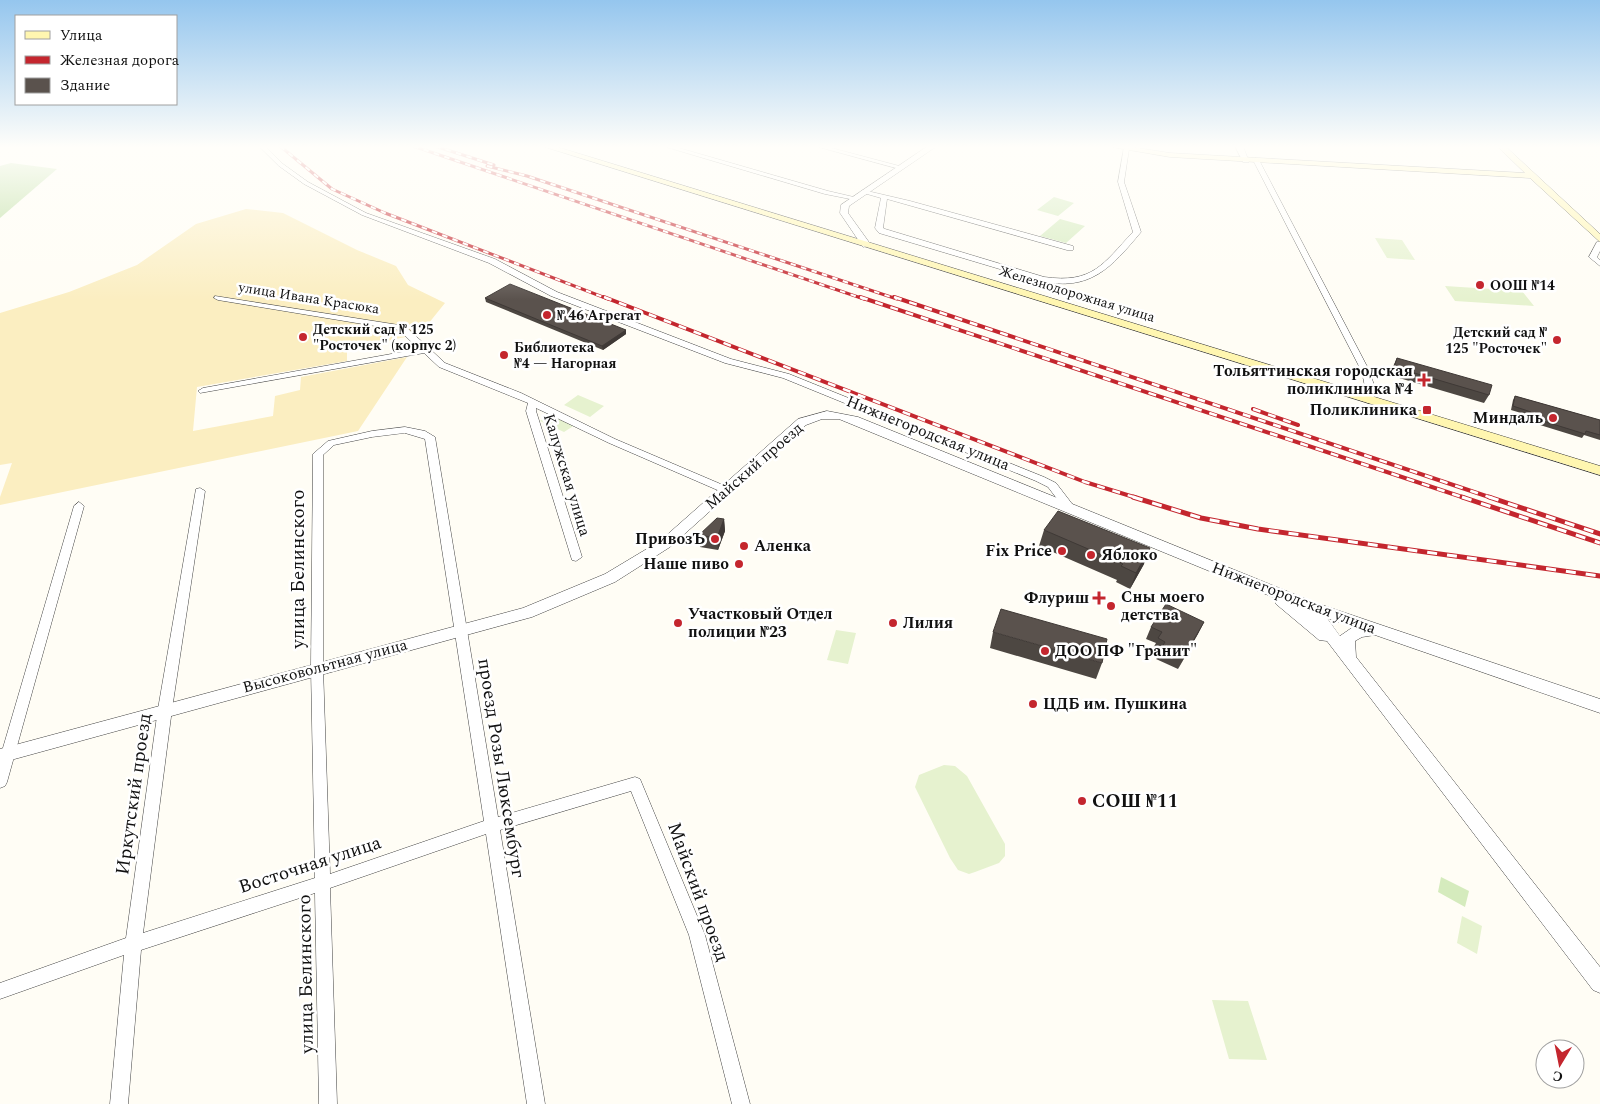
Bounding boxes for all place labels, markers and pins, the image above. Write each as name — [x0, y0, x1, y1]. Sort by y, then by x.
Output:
place label: ООШ №14 — [1490, 275, 1555, 296]
marker: ООШ №14 — [1474, 279, 1486, 291]
place label: № 46 Агрегат — [557, 305, 641, 326]
marker: № 46 Агрегат — [541, 309, 553, 321]
place label: Детский сад № 125 "Росточек" (корпус 2) — [313, 319, 456, 356]
place label: Детский сад № 125 "Росточек" — [1445, 322, 1547, 359]
marker: Детский сад № 125 "Росточек" (корпус 2) — [297, 331, 309, 343]
marker: Детский сад № 125 "Росточек" — [1551, 334, 1563, 346]
place label: Библиотека №4 — Нагорная — [514, 337, 616, 374]
marker: Библиотека №4 — Нагорная — [498, 349, 510, 361]
place label: Тольяттинская городская поликлиника №4 — [1213, 359, 1413, 401]
marker: Тольяттинская городская поликлиника №4 — [1417, 373, 1431, 387]
place label: Поликлиника — [1310, 398, 1418, 422]
marker: Поликлиника — [1421, 404, 1433, 416]
place label: Миндаль — [1473, 406, 1543, 430]
marker: Миндаль — [1547, 412, 1559, 424]
place label: ПривозЪ — [635, 527, 705, 551]
marker: ПривозЪ — [709, 533, 721, 545]
place label: Аленка — [754, 534, 812, 558]
place label: Fix Price — [985, 539, 1052, 563]
marker: Аленка — [738, 540, 750, 552]
place label: Яблоко — [1101, 543, 1158, 567]
marker: Fix Price — [1056, 545, 1068, 557]
marker: Яблоко — [1085, 549, 1097, 561]
place label: Наше пиво — [643, 552, 729, 576]
marker: Наше пиво — [733, 558, 745, 570]
place label: Сны моего детства — [1121, 585, 1205, 627]
place label: Флуриш — [1024, 586, 1089, 610]
marker: Флуриш — [1093, 592, 1105, 604]
marker: Сны моего детства — [1105, 600, 1117, 612]
place label: Участковый Отдел полиции №23 — [688, 602, 833, 644]
place label: Лилия — [903, 611, 953, 635]
marker: Участковый Отдел полиции №23 — [672, 617, 684, 629]
marker: Лилия — [887, 617, 899, 629]
place label: ДОО ПФ "Гранит" — [1055, 639, 1197, 663]
marker: ДОО ПФ "Гранит" — [1039, 645, 1051, 657]
place label: ЦДБ им. Пушкина — [1043, 692, 1188, 716]
marker: ЦДБ им. Пушкина — [1027, 698, 1039, 710]
place label: СОШ №11 — [1092, 787, 1178, 816]
marker: СОШ №11 — [1076, 795, 1088, 807]

